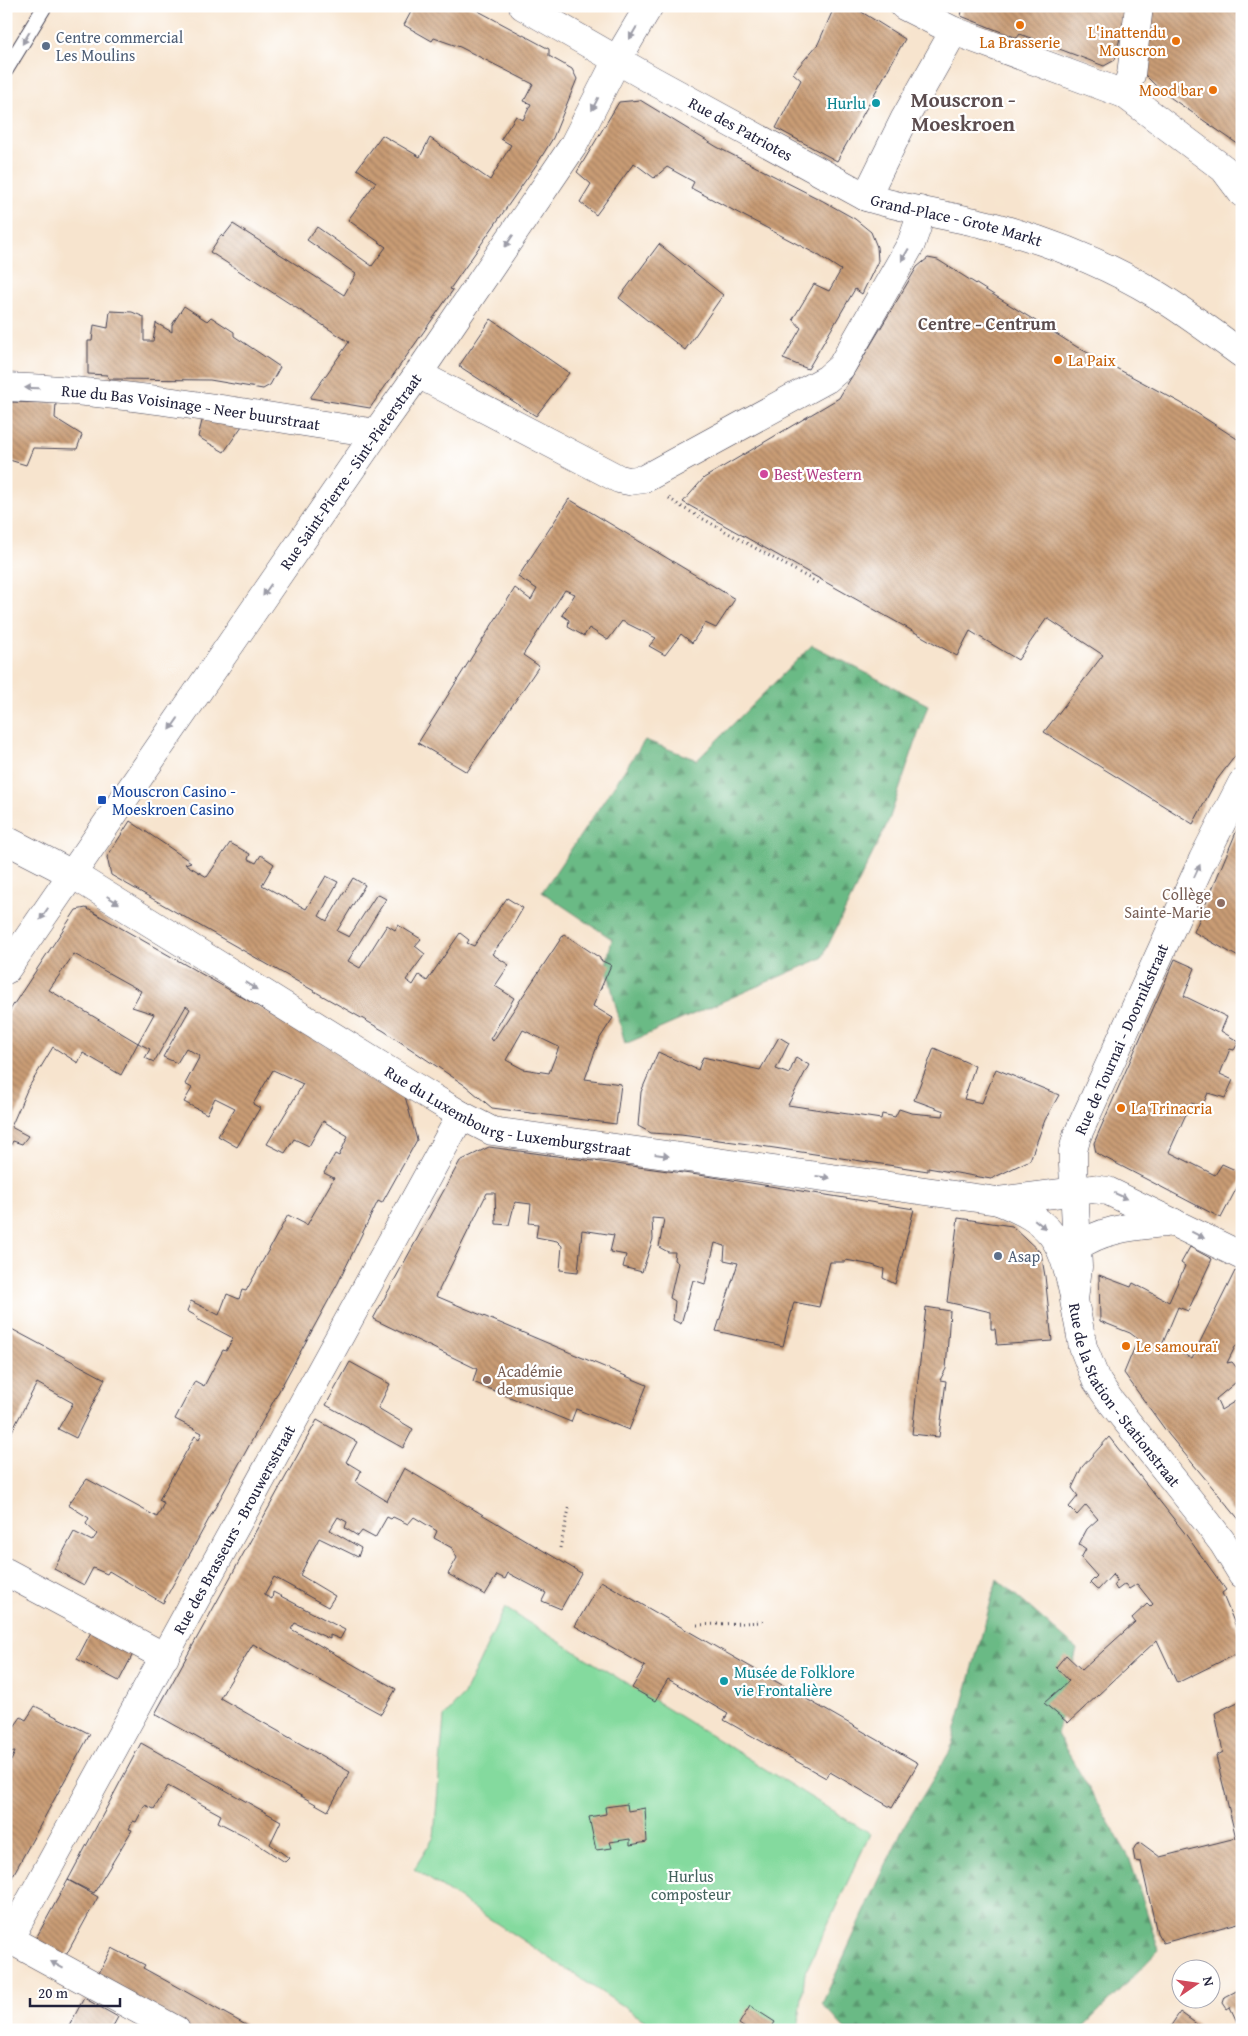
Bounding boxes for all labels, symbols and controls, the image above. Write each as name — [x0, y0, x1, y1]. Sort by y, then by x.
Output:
marker: La Brasserie — [1014, 19, 1026, 31]
place label: L'inattendu Mouscron — [1088, 20, 1166, 62]
place label: Centre commercial Les Moulins — [56, 25, 184, 67]
one-way arrow — [629, 26, 637, 41]
place label: La Brasserie — [980, 30, 1060, 54]
one-way arrow — [21, 32, 30, 45]
marker: L'inattendu Mouscron — [1170, 35, 1182, 47]
marker: Centre commercial Les Moulins — [40, 40, 52, 52]
place label: Mood bar — [1139, 78, 1203, 102]
district label: Mouscron - Moeskroen — [910, 84, 1016, 139]
marker: Mood bar — [1207, 84, 1219, 96]
street label: Rue des Patriotes — [684, 90, 797, 167]
place label: Hurlu — [827, 91, 866, 115]
one-way arrow — [591, 96, 599, 111]
marker: Hurlu — [870, 97, 882, 109]
street label: Grand-Place - Grote Markt — [868, 187, 1046, 253]
one-way arrow — [504, 234, 514, 248]
one-way arrow — [900, 249, 909, 262]
district label: Centre - Centrum — [918, 310, 1057, 337]
place label: La Paix — [1068, 348, 1117, 372]
marker: La Paix — [1052, 354, 1064, 366]
street label: Rue Saint-Pierre - Sint-Pieterstraat — [273, 368, 427, 574]
street label: Rue du Bas Voisinage - Neer buurstraat — [61, 378, 322, 436]
one-way arrow — [24, 383, 40, 391]
place label: Best Western — [774, 462, 862, 486]
marker: Best Western — [758, 468, 770, 480]
one-way arrow — [262, 584, 272, 597]
one-way arrow — [169, 717, 179, 731]
place label: Mouscron Casino - Moeskroen Casino — [112, 779, 236, 821]
marker: Mouscron Casino - Moeskroen Casino — [96, 794, 108, 806]
one-way arrow — [1193, 864, 1201, 879]
place label: Collège Sainte-Marie — [1124, 882, 1211, 924]
one-way arrow — [107, 895, 120, 905]
marker: Collège Sainte-Marie — [1215, 897, 1227, 909]
one-way arrow — [39, 908, 49, 921]
street label: Rue de Tournai - Doornikstraat — [1068, 939, 1174, 1139]
one-way arrow — [245, 981, 258, 990]
street label: Rue du Luxembourg - Luxemburgstraat — [380, 1059, 633, 1162]
place label: La Trinacria — [1131, 1096, 1213, 1120]
marker: La Trinacria — [1115, 1102, 1127, 1114]
one-way arrow — [654, 1151, 670, 1159]
one-way arrow — [815, 1173, 831, 1181]
one-way arrow — [1114, 1193, 1128, 1201]
one-way arrow — [1034, 1218, 1046, 1230]
one-way arrow — [1191, 1231, 1205, 1239]
place label: Asap — [1008, 1244, 1041, 1268]
marker: Asap — [992, 1250, 1004, 1262]
street label: Rue de la Station - Stationstraat — [1063, 1301, 1187, 1492]
place label: Le samouraï — [1136, 1334, 1218, 1358]
marker: Le samouraï — [1120, 1340, 1132, 1352]
place label: Académie de musique — [497, 1359, 574, 1401]
marker: Académie de musique — [481, 1374, 493, 1386]
street label: Rue des Brasseurs - Brouwersstraat — [167, 1420, 301, 1638]
place label: Musée de Folklore vie Frontalière — [734, 1660, 855, 1702]
marker: Musée de Folklore vie Frontalière — [718, 1675, 730, 1687]
park label: Hurlus composteur — [651, 1864, 731, 1906]
north arrow — [1170, 1958, 1220, 2008]
one-way arrow — [50, 1960, 63, 1969]
text: N — [1198, 1974, 1220, 1989]
scale bar — [30, 1976, 120, 2008]
text: 20 m — [38, 1982, 69, 2003]

